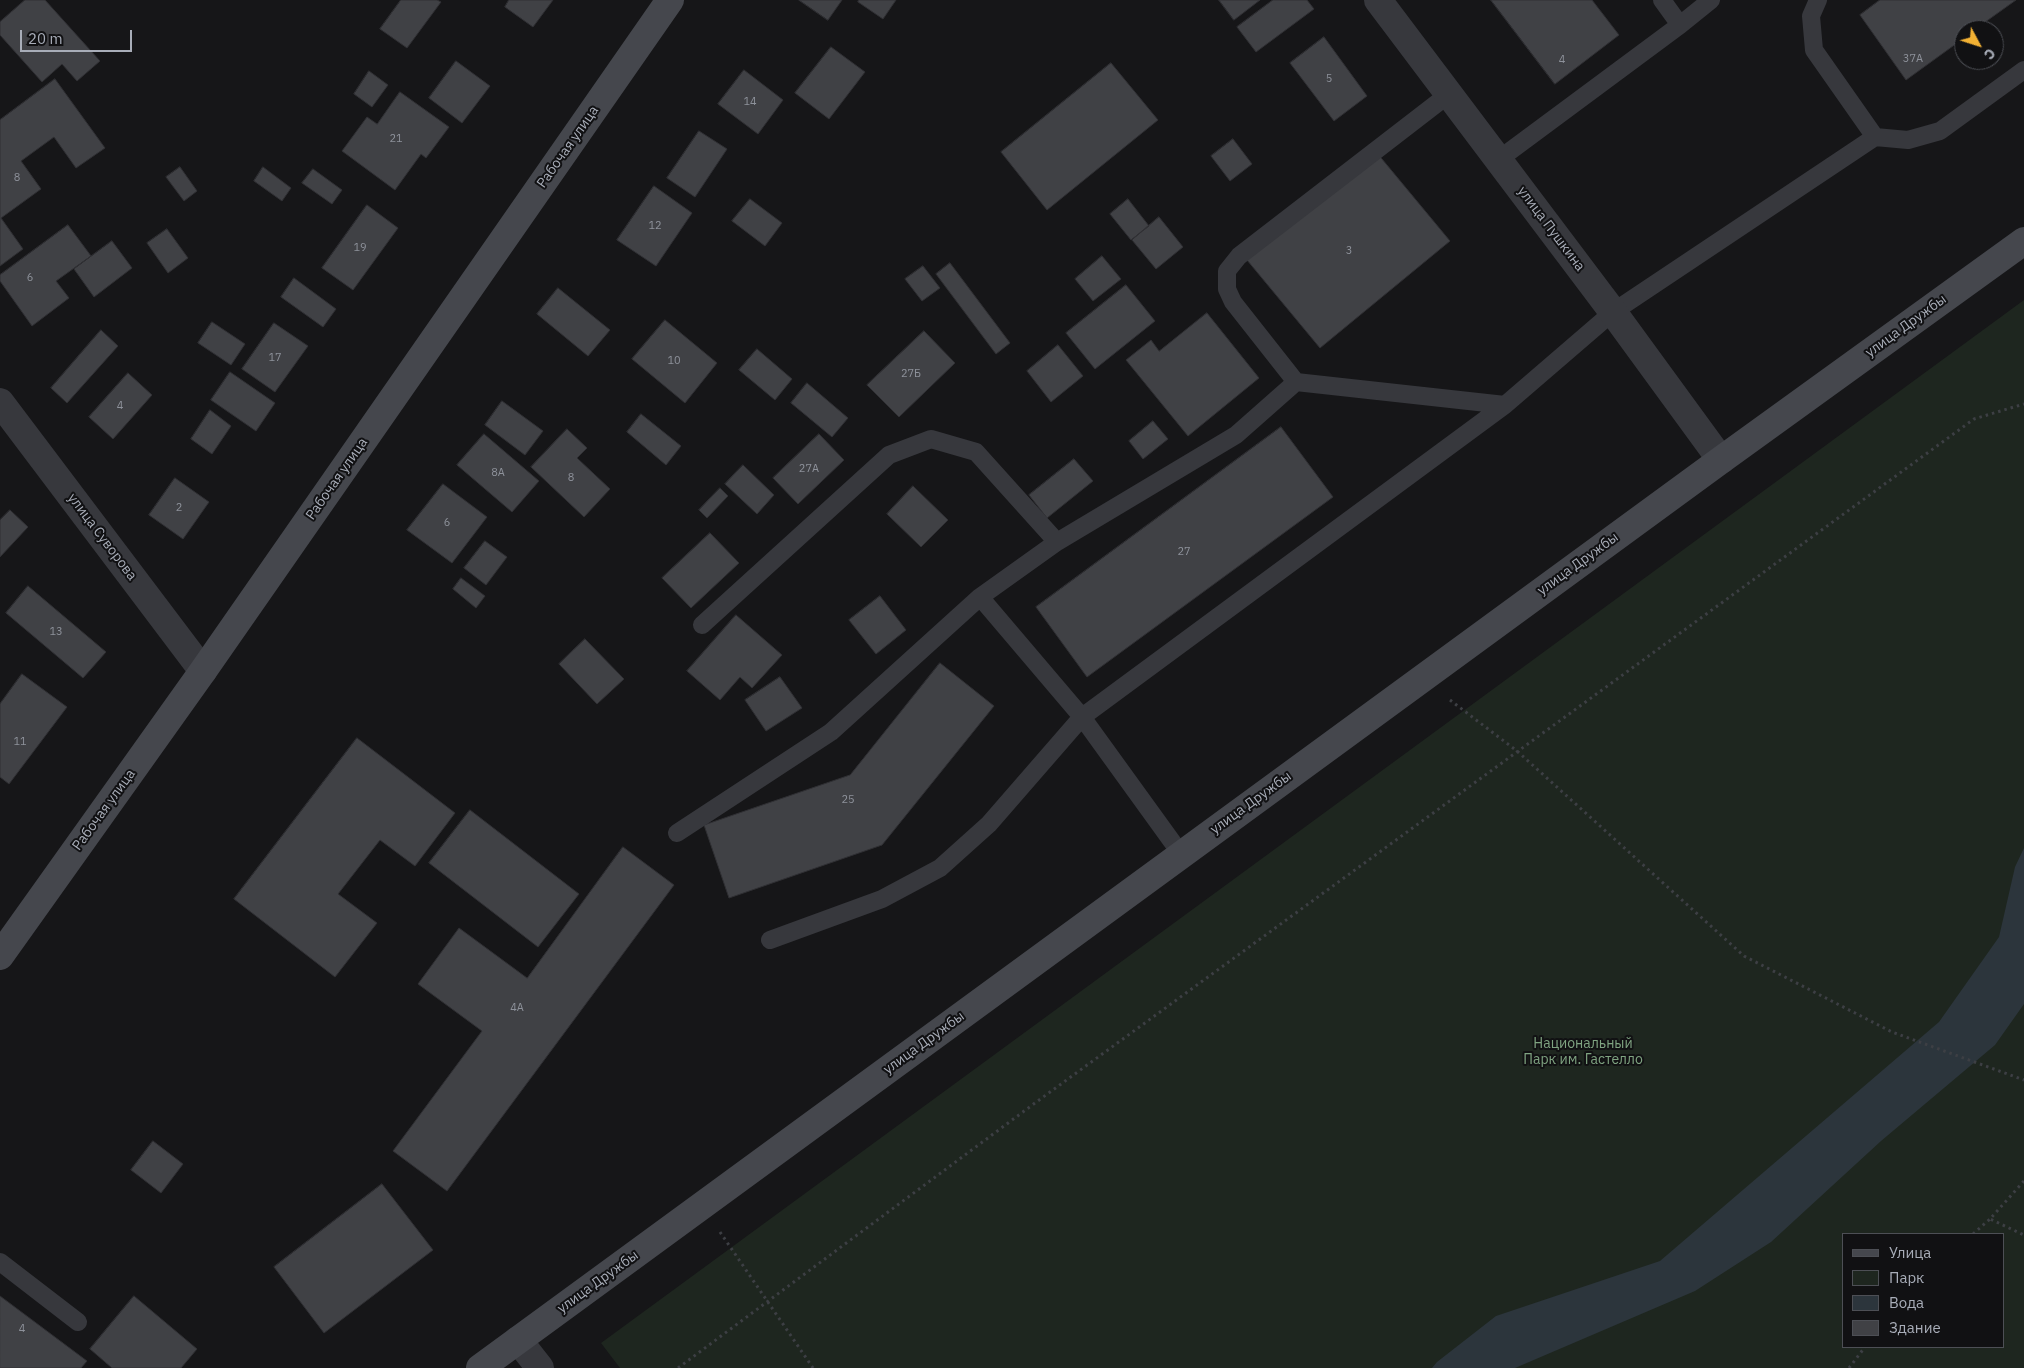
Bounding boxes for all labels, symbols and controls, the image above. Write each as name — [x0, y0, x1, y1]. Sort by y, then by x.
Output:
scale bar — [22, 20, 135, 52]
north arrow — [1954, 20, 2004, 70]
text: 20 m — [28, 29, 63, 48]
text: С — [1980, 45, 2000, 63]
house number: 37А — [1903, 52, 1923, 66]
house number: 4 — [1559, 53, 1565, 67]
house number: 5 — [1326, 72, 1332, 86]
house number: 14 — [743, 95, 757, 109]
street label: Рабочая улица — [534, 103, 602, 191]
house number: 21 — [389, 132, 403, 146]
house number: 8 — [14, 171, 20, 185]
street label: улица Пушкина — [1514, 183, 1588, 275]
house number: 12 — [648, 219, 662, 233]
house number: 19 — [353, 241, 367, 255]
house number: 3 — [1346, 244, 1352, 258]
house number: 6 — [27, 271, 33, 285]
street label: улица Дружбы — [1862, 291, 1950, 361]
house number: 17 — [268, 351, 282, 365]
house number: 10 — [667, 354, 681, 368]
house number: 27Б — [901, 367, 921, 381]
house number: 4 — [117, 399, 123, 413]
street label: Рабочая улица — [303, 435, 371, 523]
house number: 27А — [799, 462, 819, 476]
house number: 8А — [491, 466, 505, 480]
house number: 8 — [568, 471, 574, 485]
street label: улица Суворова — [64, 490, 140, 584]
house number: 2 — [176, 501, 182, 515]
house number: 6 — [444, 516, 450, 530]
street label: улица Дружбы — [1534, 529, 1622, 599]
house number: 27 — [1177, 545, 1191, 559]
house number: 13 — [49, 625, 63, 639]
house number: 11 — [13, 735, 27, 749]
street label: Рабочая улица — [69, 766, 139, 854]
street label: улица Дружбы — [1207, 768, 1295, 838]
house number: 25 — [841, 793, 855, 807]
house number: 4А — [510, 1001, 524, 1015]
street label: улица Дружбы — [880, 1008, 968, 1078]
park label: Национальный Парк им. Гастелло — [1523, 1036, 1643, 1068]
legend — [1842, 1233, 2004, 1348]
text: Улица — [1889, 1243, 1931, 1262]
street label: улица Дружбы — [554, 1247, 642, 1317]
text: Парк — [1889, 1268, 1924, 1287]
text: Вода — [1889, 1293, 1924, 1312]
text: Здание — [1889, 1318, 1941, 1337]
house number: 4 — [19, 1322, 25, 1336]

